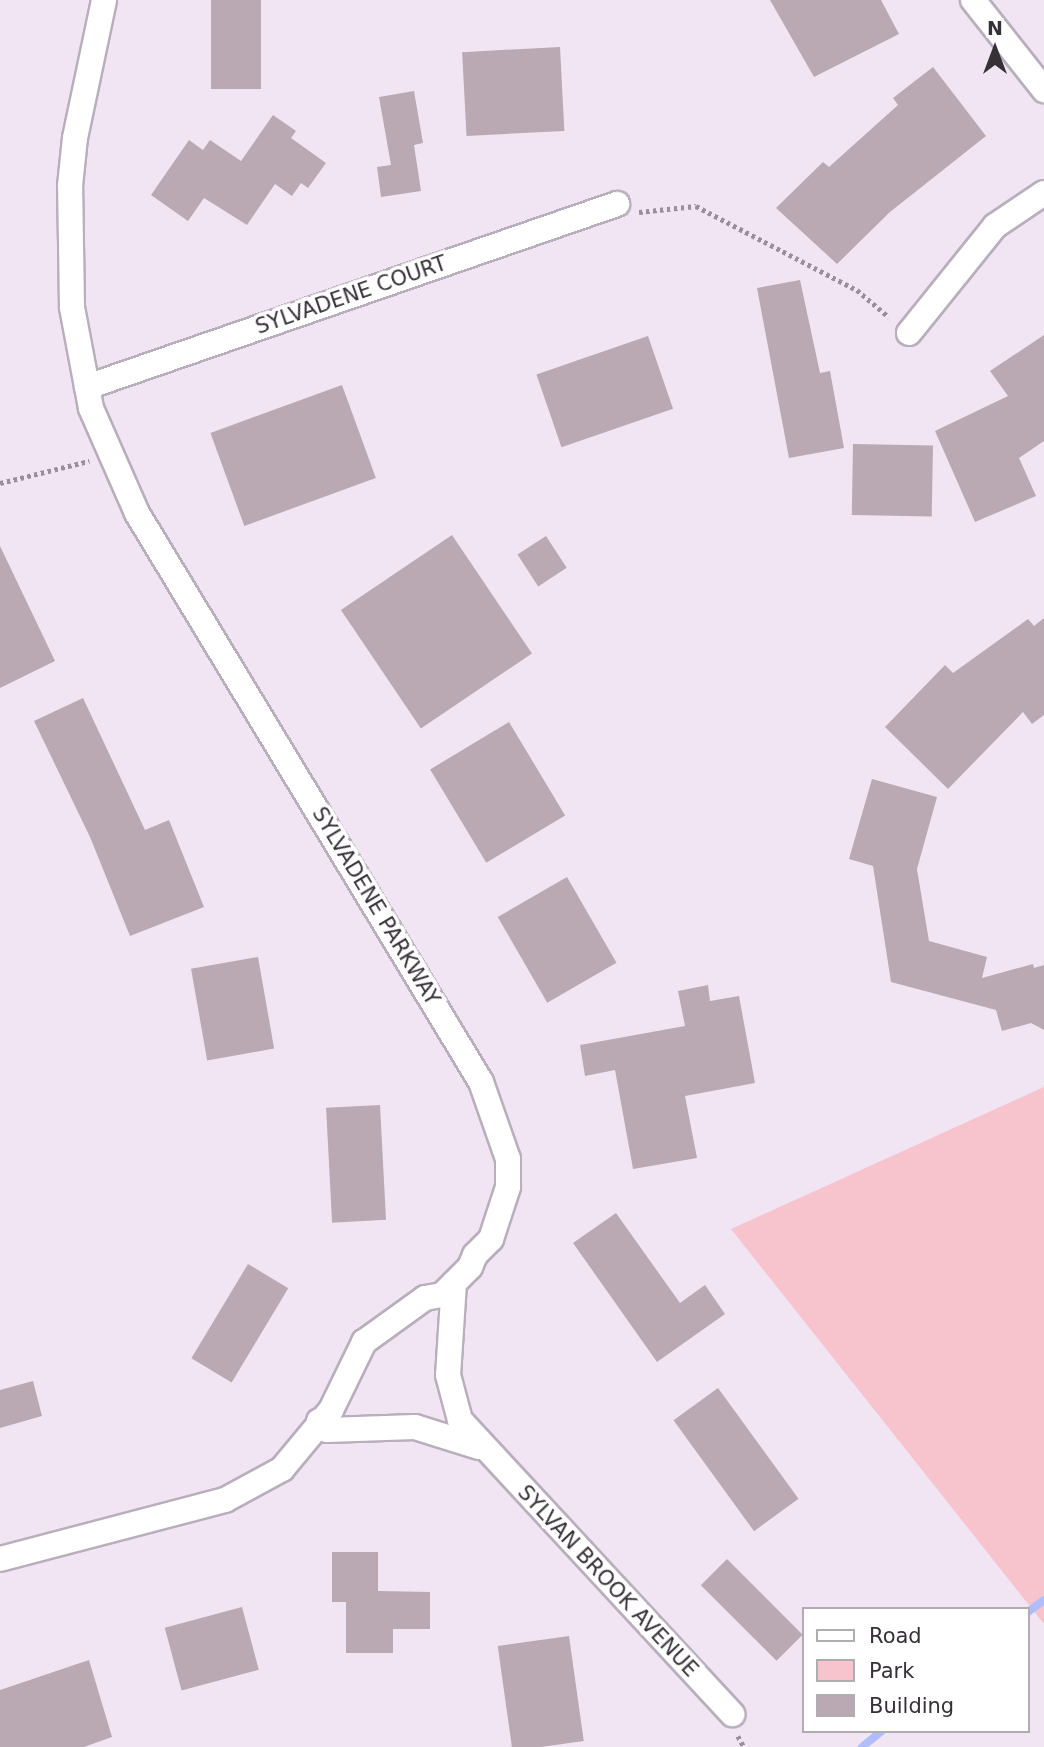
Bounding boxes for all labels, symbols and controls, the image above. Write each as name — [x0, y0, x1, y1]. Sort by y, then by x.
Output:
north arrow — [960, 14, 1030, 84]
text: N — [987, 17, 1003, 39]
street label: SYLVADENE COURT — [252, 250, 450, 340]
street label: SYLVADENE PARKWAY — [307, 802, 445, 1010]
street label: SYLVAN BROOK AVENUE — [513, 1480, 703, 1682]
legend — [802, 1607, 1030, 1733]
text: Road — [869, 1624, 922, 1648]
text: Park — [869, 1659, 914, 1683]
text: Building — [869, 1694, 954, 1718]

